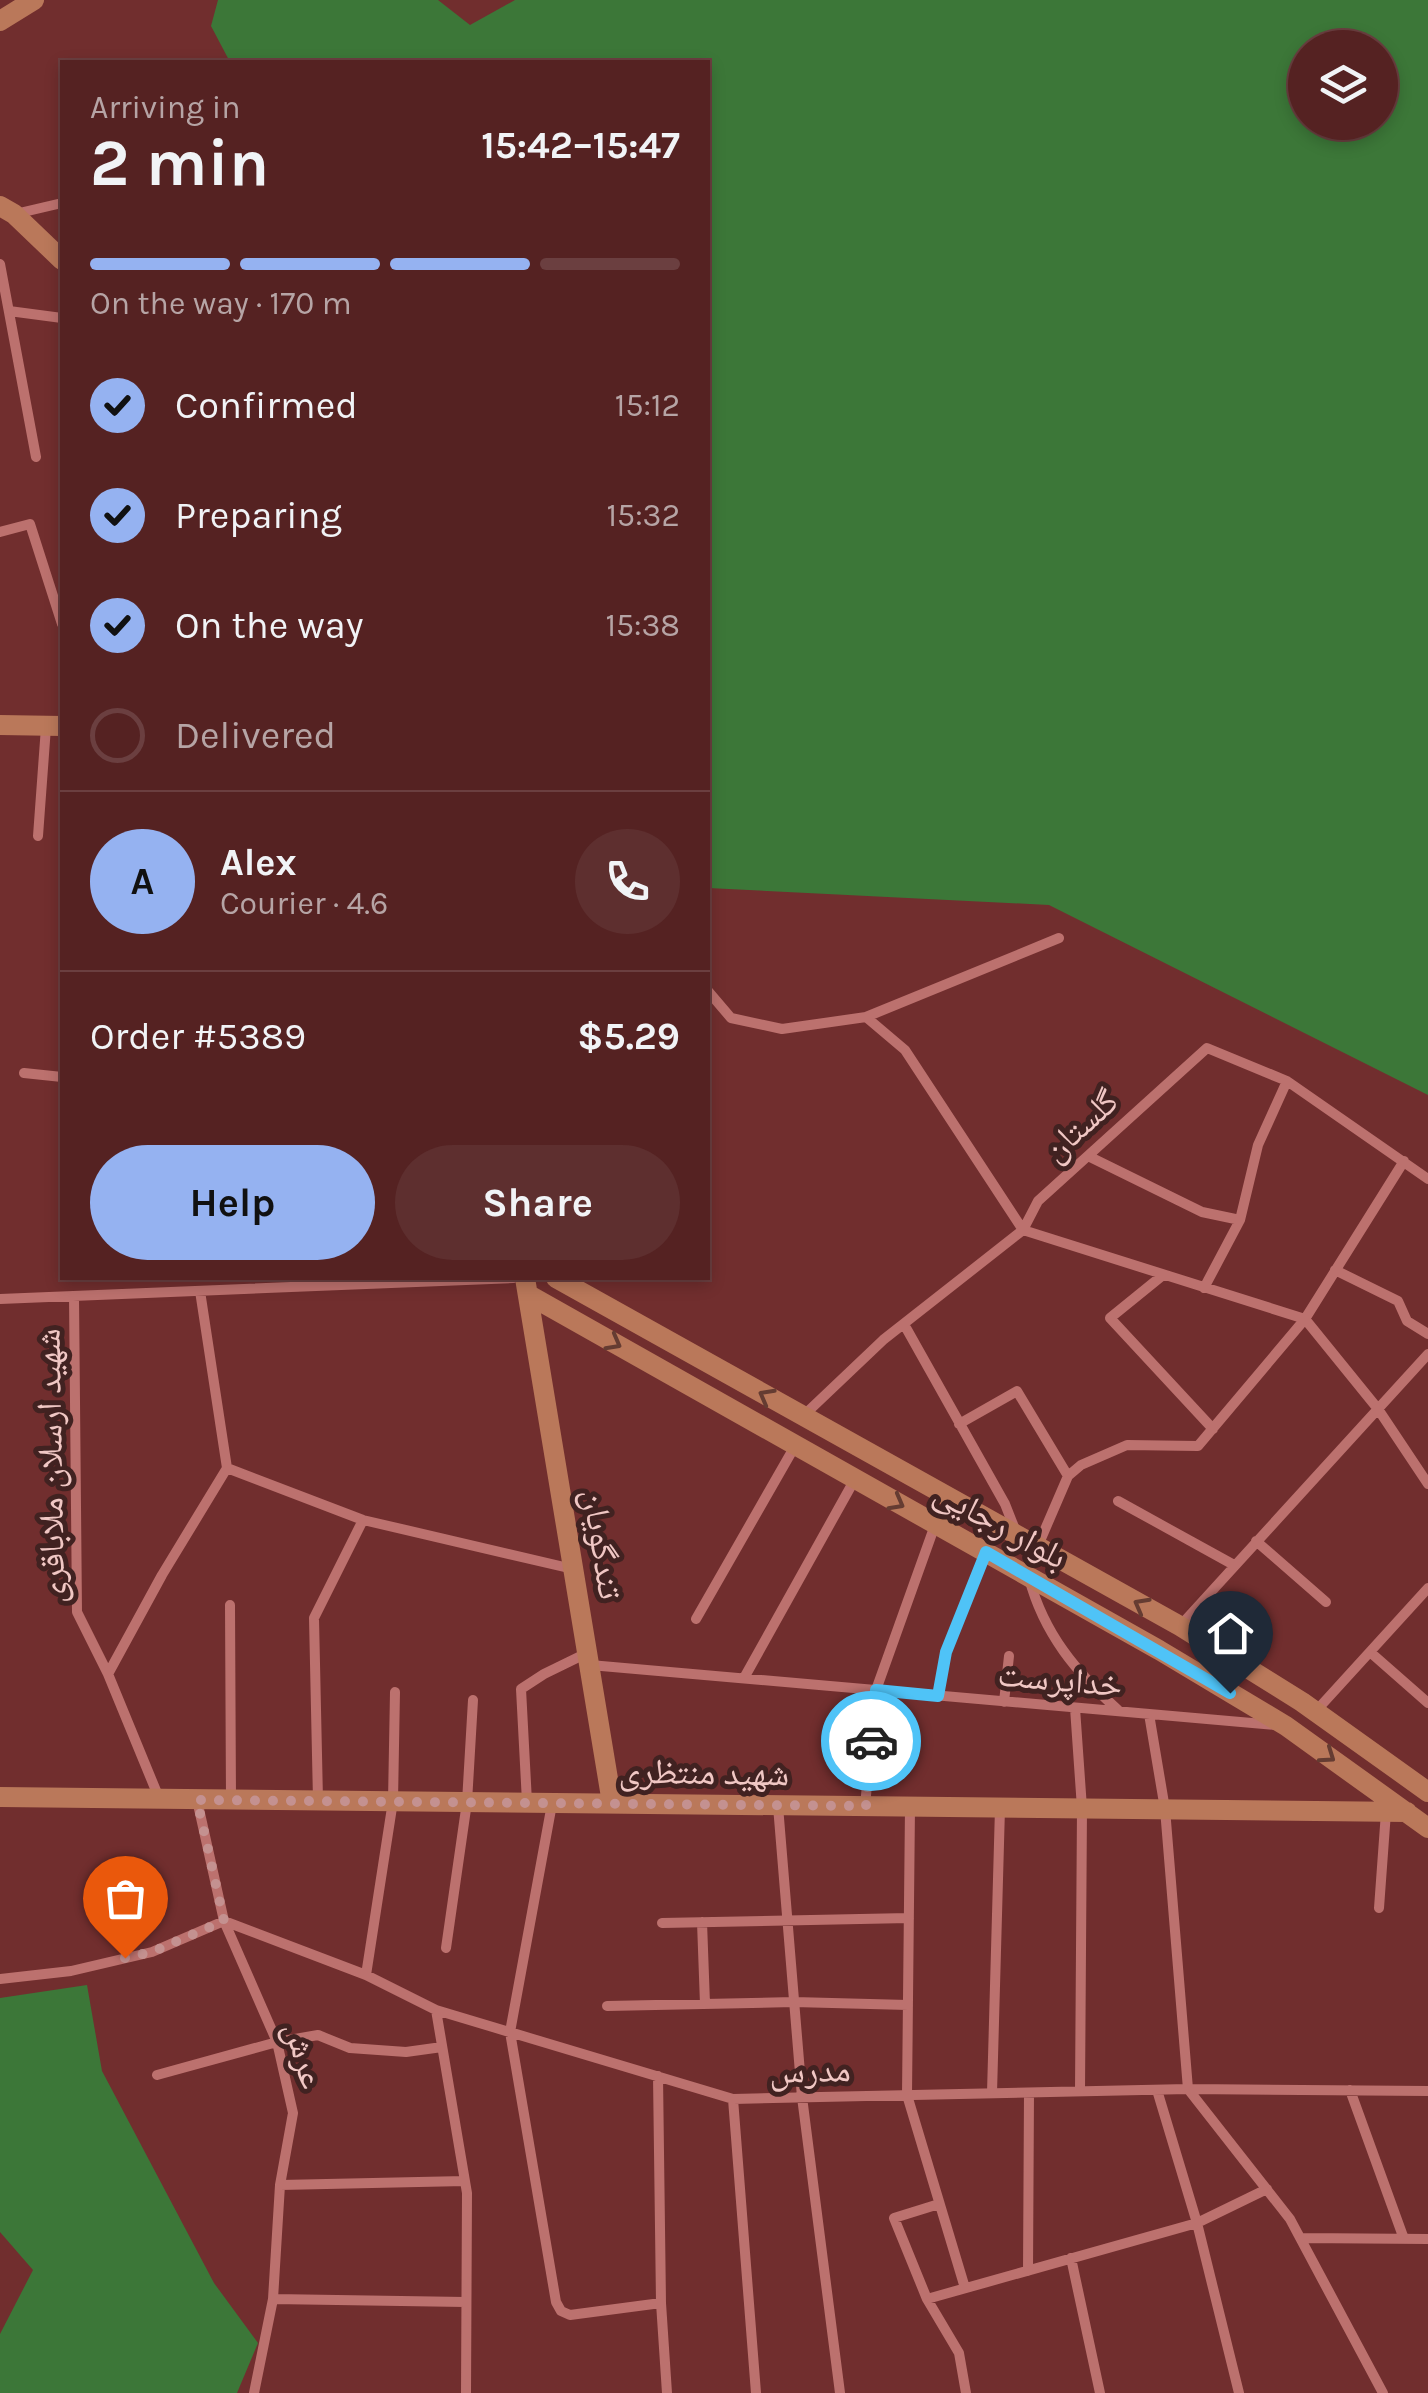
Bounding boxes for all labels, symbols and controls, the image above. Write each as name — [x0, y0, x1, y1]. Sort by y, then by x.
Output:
map controls — [1288, 30, 1398, 140]
button: layers — [1288, 30, 1398, 140]
text: Arriving in — [90, 89, 241, 126]
text: 15:42–15:47 — [481, 123, 680, 168]
text: 2 min — [90, 125, 269, 201]
text: On the way · 170 m — [90, 285, 352, 322]
icon: check — [90, 378, 145, 433]
text: Confirmed — [175, 383, 358, 428]
text: 15:12 — [615, 387, 680, 424]
icon: check — [90, 488, 145, 543]
text: Preparing — [175, 493, 342, 538]
text: 15:32 — [607, 497, 680, 534]
icon: check — [90, 598, 145, 653]
text: On the way — [175, 603, 363, 648]
text: 15:38 — [605, 607, 680, 644]
text: Delivered — [175, 713, 336, 758]
button: phone — [575, 829, 680, 934]
text: Alex — [220, 840, 297, 885]
text: A — [131, 859, 154, 904]
text: Courier · 4.6 — [220, 885, 388, 922]
text: Order #5389 — [90, 1014, 306, 1059]
text: $5.29 — [577, 1014, 680, 1059]
street label: گلستان — [1034, 1081, 1127, 1170]
button: Help — [90, 1145, 375, 1260]
button: Share — [395, 1145, 680, 1260]
street label: شهید ارسلان ملاباقری — [28, 1328, 73, 1604]
one-way arrow — [604, 1331, 622, 1350]
one-way arrow — [759, 1388, 777, 1408]
street label: بلوار رجایی — [927, 1471, 1074, 1578]
street label: تندگویان — [574, 1486, 631, 1602]
one-way arrow — [887, 1490, 905, 1510]
pin — [1188, 1591, 1273, 1694]
one-way arrow — [1134, 1598, 1152, 1618]
icon: home — [1203, 1606, 1258, 1661]
street label: خداپرست — [996, 1654, 1124, 1706]
courier — [821, 1691, 921, 1791]
icon: car — [844, 1714, 899, 1769]
one-way arrow — [1317, 1744, 1335, 1762]
street label: شهید منتظری — [618, 1751, 790, 1794]
pin — [83, 1856, 168, 1959]
icon: bag — [98, 1871, 153, 1926]
street label: عرش — [276, 2017, 333, 2093]
street label: مدرس — [769, 2049, 851, 2092]

